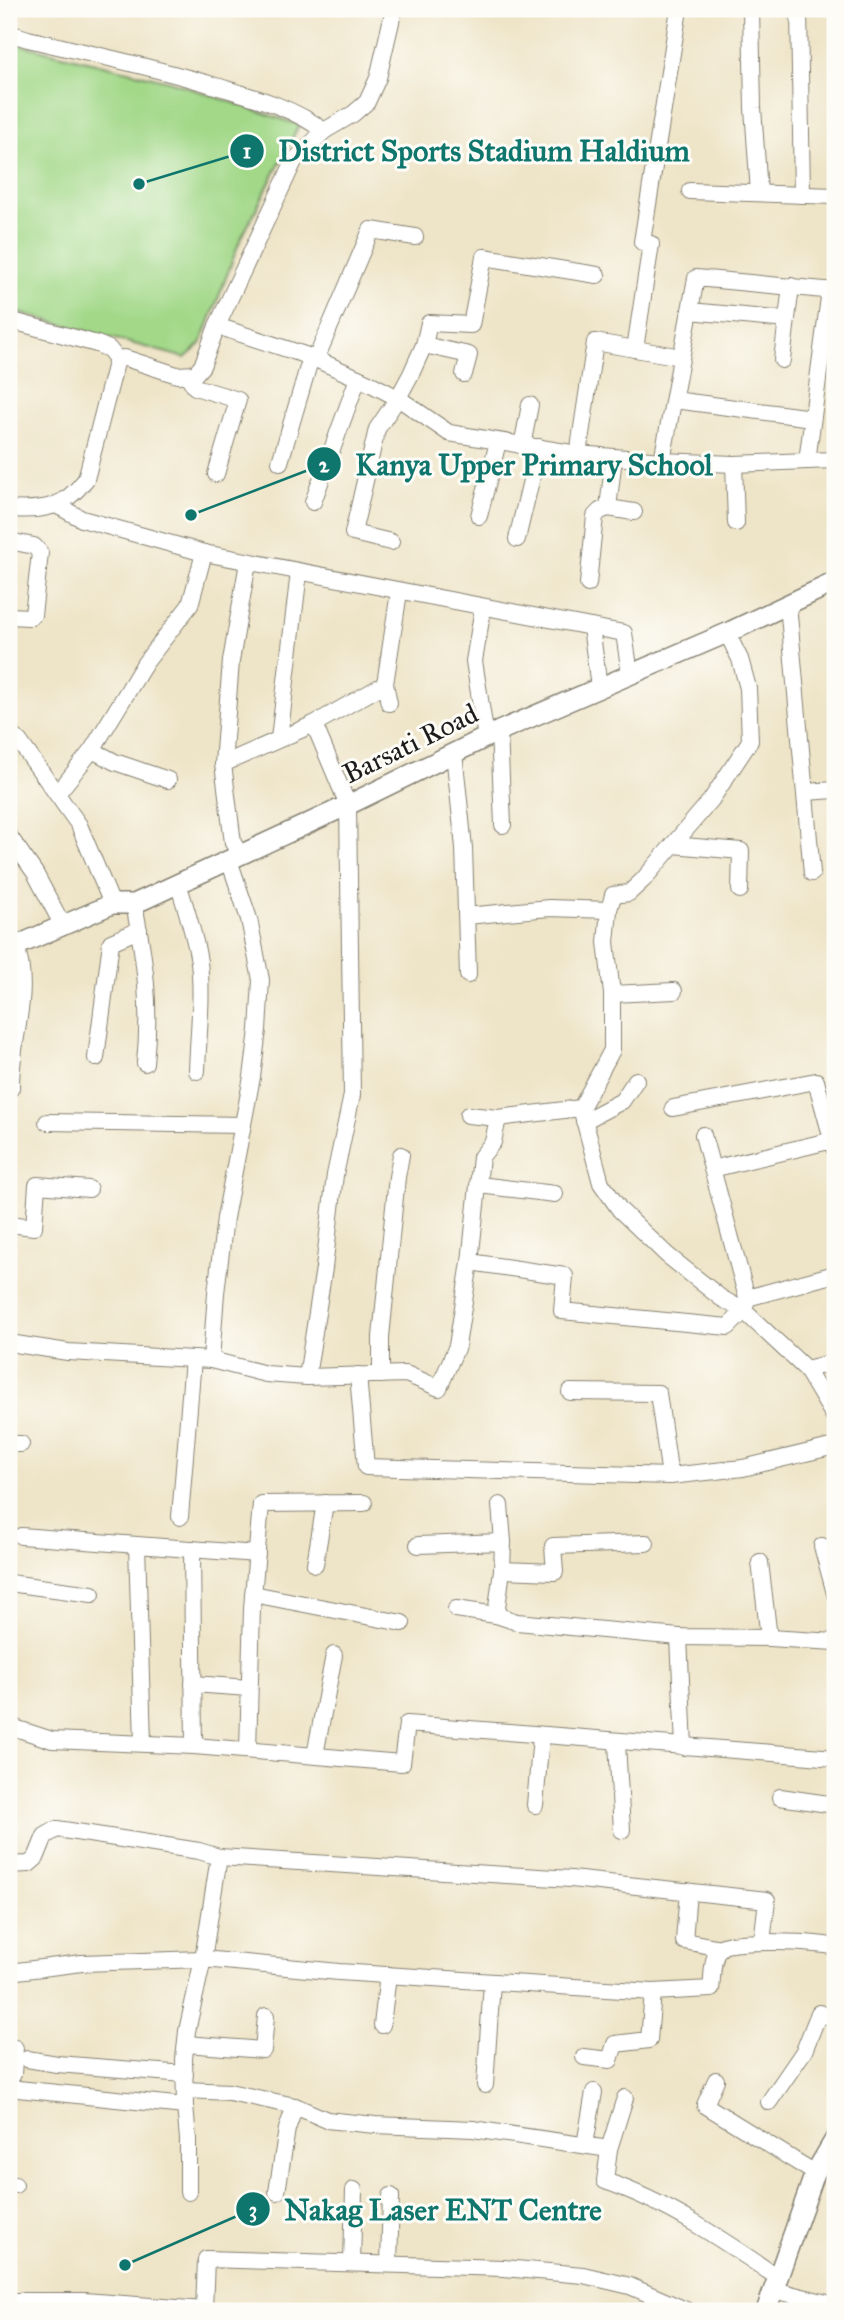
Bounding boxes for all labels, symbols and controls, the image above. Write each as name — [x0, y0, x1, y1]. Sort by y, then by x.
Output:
callout: District Sports Stadium Haldium — [229, 125, 704, 176]
text: District Sports Stadium Haldium — [278, 133, 691, 169]
text: 1 — [243, 138, 251, 164]
callout: Kanya Upper Primary School — [306, 439, 727, 490]
text: Kanya Upper Primary School — [355, 447, 714, 483]
text: 2 — [319, 452, 330, 478]
street label: Barsati Road — [337, 696, 484, 791]
callout: Nakag Laser ENT Centre — [235, 2184, 616, 2235]
text: Nakag Laser ENT Centre — [284, 2192, 602, 2228]
text: 3 — [249, 2197, 257, 2223]

